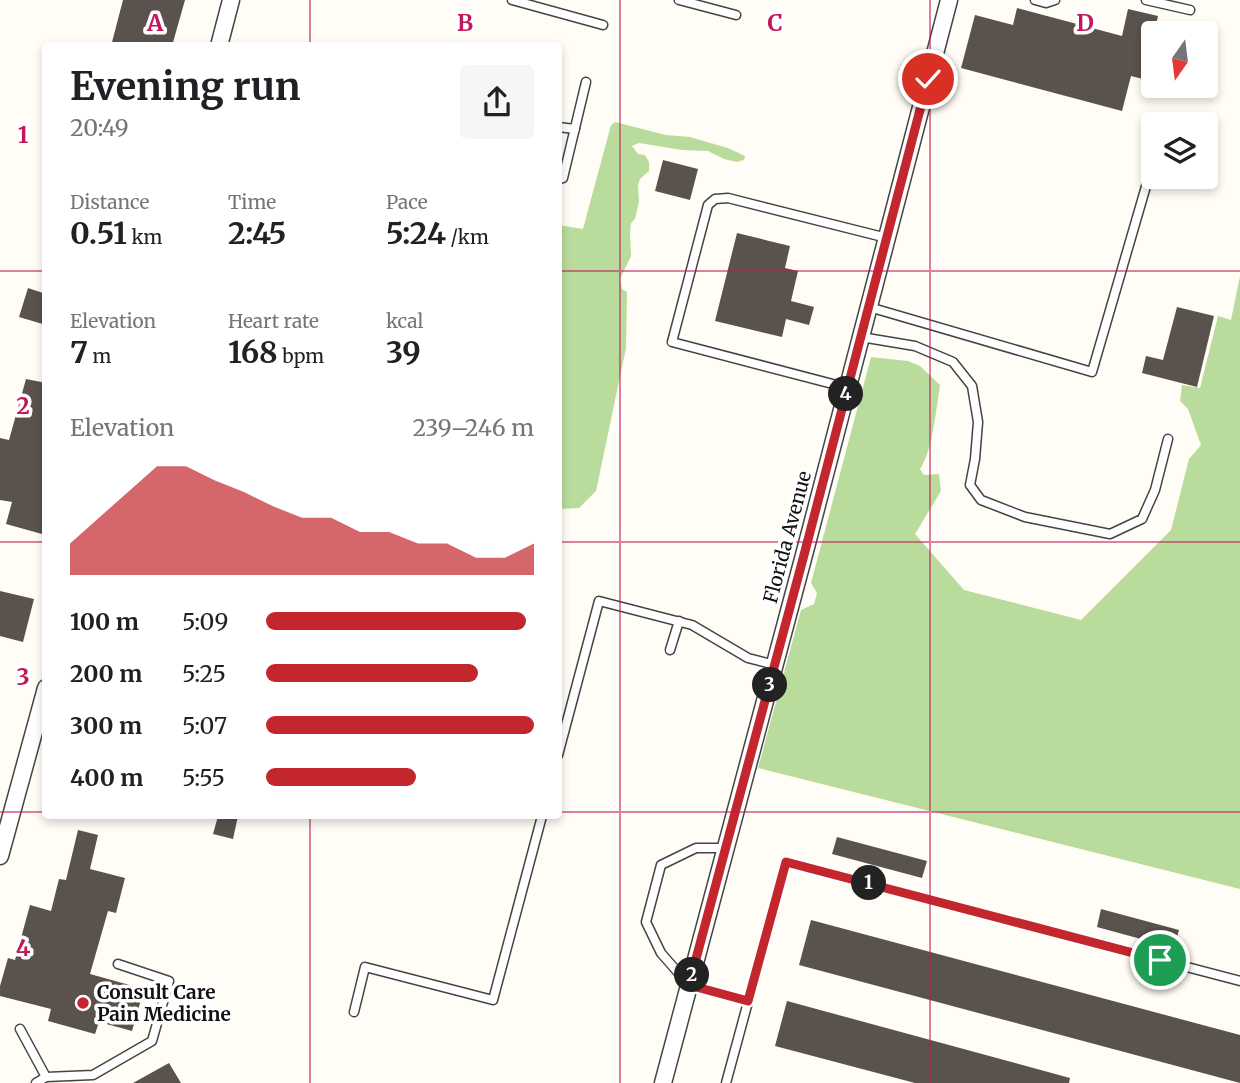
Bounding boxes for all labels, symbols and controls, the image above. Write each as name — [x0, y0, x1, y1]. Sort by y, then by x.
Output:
text: A — [146, 8, 164, 37]
text: B — [457, 8, 473, 37]
text: C — [767, 8, 783, 37]
text: D — [1076, 8, 1094, 37]
north arrow — [1141, 21, 1218, 98]
map controls — [1141, 21, 1218, 189]
pin — [898, 49, 958, 109]
icon: check — [909, 60, 947, 98]
text: Evening run — [70, 63, 301, 110]
button: share — [460, 65, 534, 139]
button: layers — [1141, 112, 1218, 189]
text: 20:49 — [70, 113, 129, 142]
text: 1 — [18, 120, 29, 149]
text: Distance — [70, 190, 149, 214]
text: Time — [228, 190, 276, 214]
text: Pace — [386, 190, 428, 214]
text: 0.51 — [70, 214, 127, 252]
text: 2:45 — [228, 214, 286, 252]
text: 5:24 — [386, 214, 446, 252]
text: km — [127, 225, 162, 249]
text: /km — [446, 225, 489, 249]
text: Elevation — [70, 309, 156, 333]
text: Heart rate — [228, 309, 319, 333]
text: kcal — [386, 309, 423, 333]
text: 7 — [70, 333, 88, 371]
text: 168 — [228, 333, 278, 371]
text: 39 — [386, 333, 421, 371]
text: m — [88, 344, 111, 368]
text: bpm — [278, 344, 324, 368]
pin: 4 — [828, 376, 864, 412]
text: 4 — [839, 381, 852, 405]
text: 2 — [16, 391, 30, 420]
text: Elevation — [70, 413, 174, 442]
text: 239–246 m — [412, 413, 534, 442]
street label: Florida Avenue — [758, 468, 816, 606]
text: 100 m — [70, 607, 139, 636]
text: 5:09 — [182, 607, 228, 636]
text: 200 m — [70, 659, 142, 688]
text: 5:25 — [182, 659, 226, 688]
text: 3 — [16, 662, 30, 691]
pin: 3 — [752, 668, 788, 702]
text: 3 — [764, 672, 775, 696]
text: 300 m — [70, 711, 142, 740]
text: 5:07 — [182, 711, 227, 740]
text: 400 m — [70, 763, 144, 792]
text: 5:55 — [182, 763, 225, 792]
pin: 1 — [852, 866, 886, 900]
text: 1 — [864, 870, 873, 894]
pin — [1130, 930, 1190, 990]
text: 4 — [16, 933, 31, 962]
icon: arrive — [1141, 941, 1179, 979]
pin: 2 — [674, 958, 710, 992]
text: 2 — [686, 962, 697, 986]
place label: Consult Care Pain Medicine — [97, 980, 231, 1026]
marker: Consult Care Pain Medicine — [75, 995, 91, 1011]

